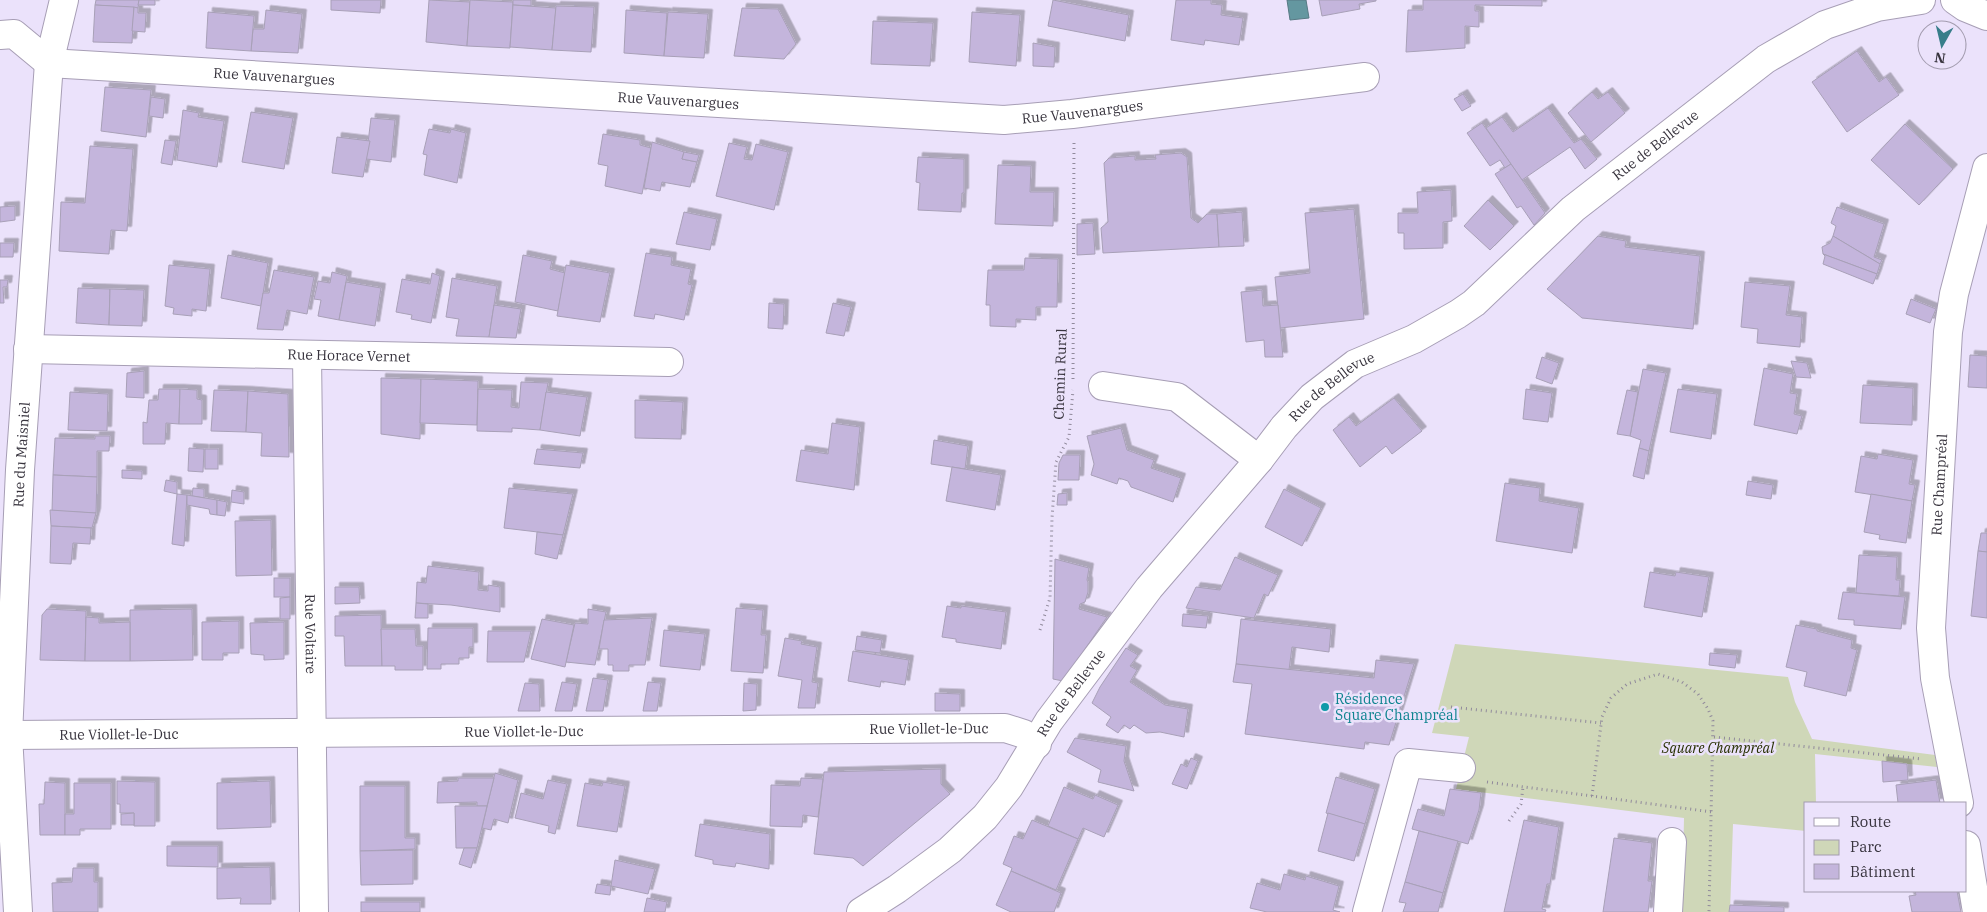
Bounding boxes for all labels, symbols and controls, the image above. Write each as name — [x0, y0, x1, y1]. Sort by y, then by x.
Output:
north arrow — [1917, 20, 1967, 70]
text: N — [1933, 48, 1947, 68]
street label: Rue Vauvenargues — [213, 64, 336, 89]
street label: Rue Vauvenargues — [617, 88, 740, 113]
street label: Rue Vauvenargues — [1021, 96, 1144, 127]
street label: Rue de Bellevue — [1609, 106, 1702, 184]
street label: Chemin Rural — [1049, 328, 1071, 420]
street label: Rue Horace Vernet — [287, 345, 411, 366]
street label: Rue de Bellevue — [1285, 348, 1377, 425]
street label: Rue du Maisniel — [9, 401, 34, 508]
street label: Rue Champréal — [1927, 433, 1951, 536]
street label: Rue Voltaire — [301, 594, 320, 674]
street label: Rue de Bellevue — [1033, 645, 1109, 740]
place label: Résidence Square Champréal — [1335, 690, 1458, 724]
marker: Résidence Square Champréal — [1319, 701, 1331, 713]
street label: Rue Viollet-le-Duc — [869, 719, 989, 738]
street label: Rue Viollet-le-Duc — [464, 722, 584, 741]
street label: Rue Viollet-le-Duc — [59, 725, 179, 744]
park label: Square Champréal — [1661, 739, 1775, 757]
legend — [1804, 802, 1967, 892]
text: Route — [1850, 812, 1891, 831]
text: Parc — [1850, 837, 1882, 856]
text: Bâtiment — [1850, 862, 1915, 881]

